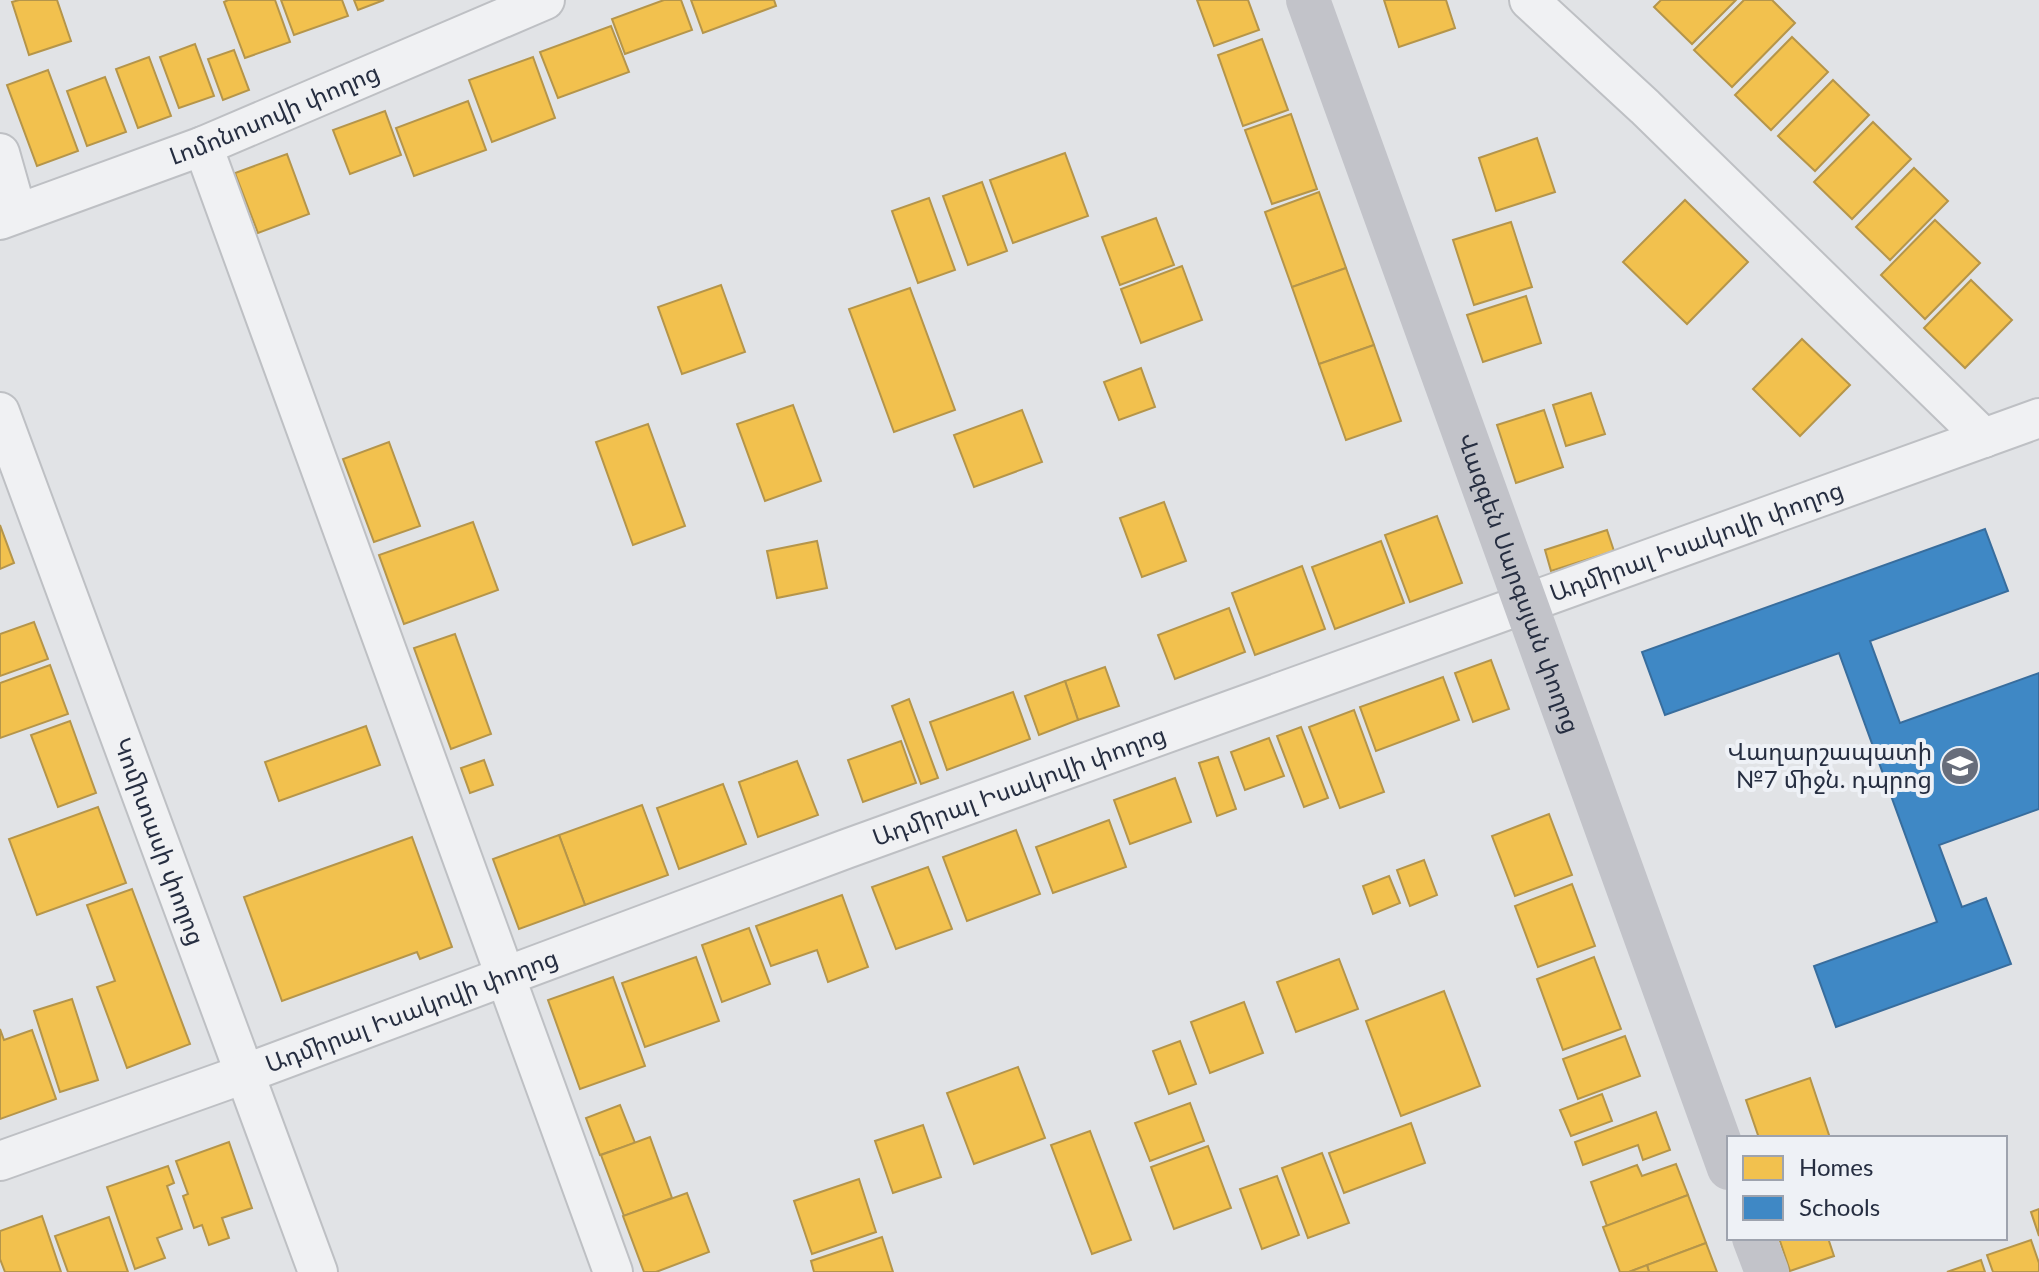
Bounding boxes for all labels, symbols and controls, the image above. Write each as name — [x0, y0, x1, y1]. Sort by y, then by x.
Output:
street label: Լոմոնոսովի փողոց — [165, 57, 384, 170]
street label: Վազգեն Սարգսյան փողոց — [1452, 429, 1587, 737]
street label: Ադմիրալ Իսակովի փողոց — [1545, 474, 1847, 607]
street label: Ադմիրալ Իսակովի փողոց — [868, 719, 1170, 851]
street label: Կոմիտասի փողոց — [109, 733, 212, 949]
place label: Վաղարշապատի №7 միջն. դպրոց — [1727, 736, 1932, 794]
school or university icon: Վաղարշապատի №7 միջն. դպրոց — [1939, 745, 1981, 787]
street label: Ադմիրալ Իսակովի փողոց — [261, 942, 562, 1078]
legend — [1727, 1136, 2007, 1240]
text: Homes — [1799, 1152, 1873, 1181]
text: Schools — [1799, 1192, 1880, 1221]

